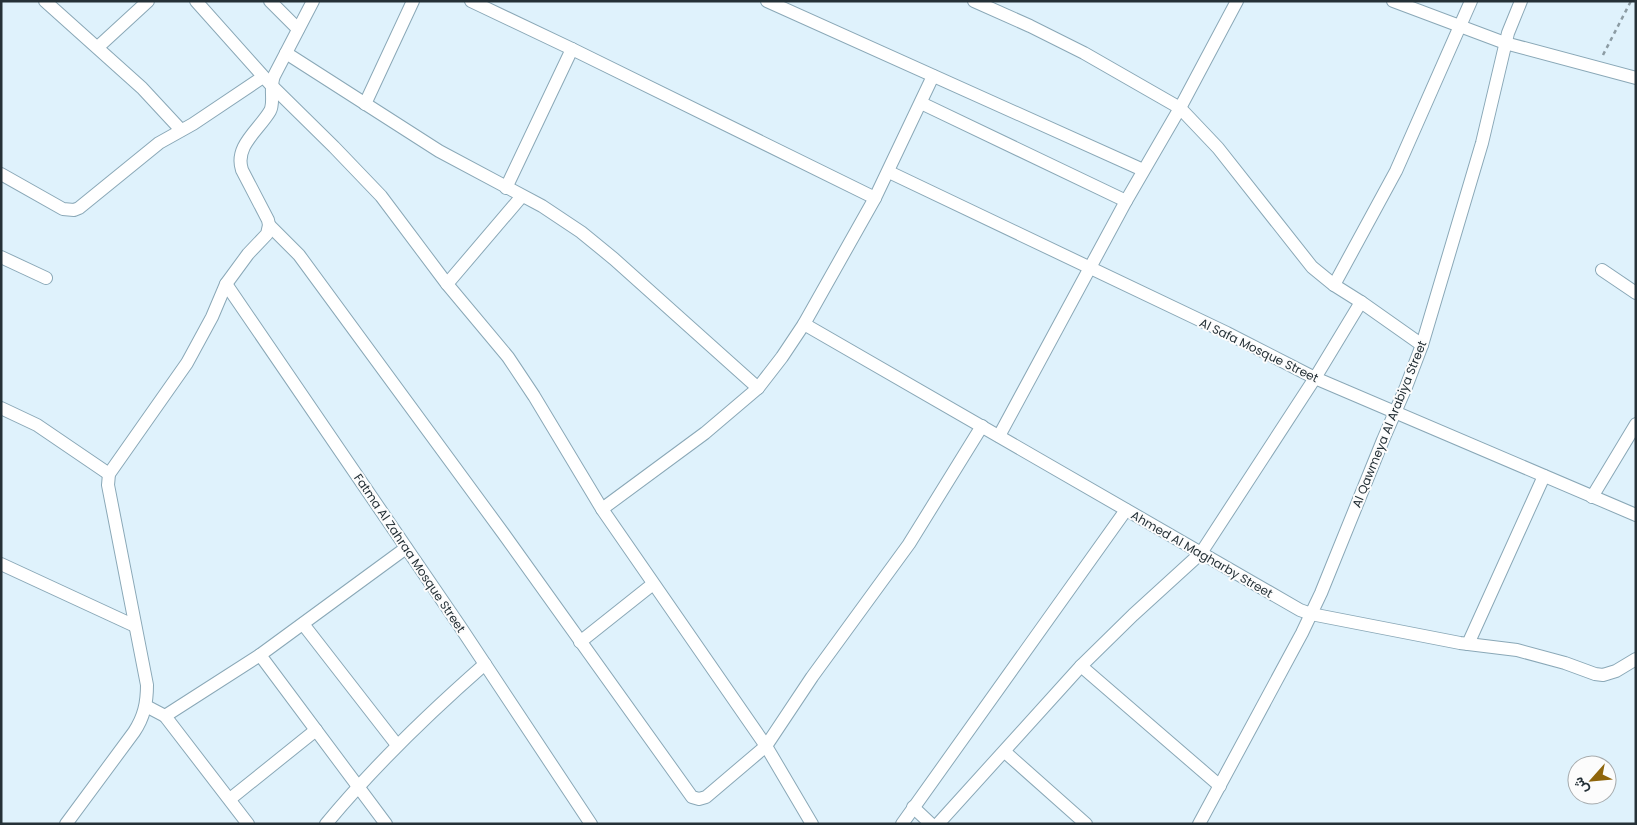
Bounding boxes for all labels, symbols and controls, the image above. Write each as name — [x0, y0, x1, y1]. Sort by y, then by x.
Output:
street label: Al Safa Mosque Street — [1197, 314, 1321, 386]
street label: Al Qawmeya Al Arabiya Street — [1348, 338, 1430, 510]
street label: Fatma Al Zahraa Mosque Street — [350, 470, 470, 636]
street label: Ahmed Al Magharby Street — [1128, 506, 1276, 602]
north arrow — [1567, 755, 1617, 805]
text: ش — [1568, 774, 1593, 798]

